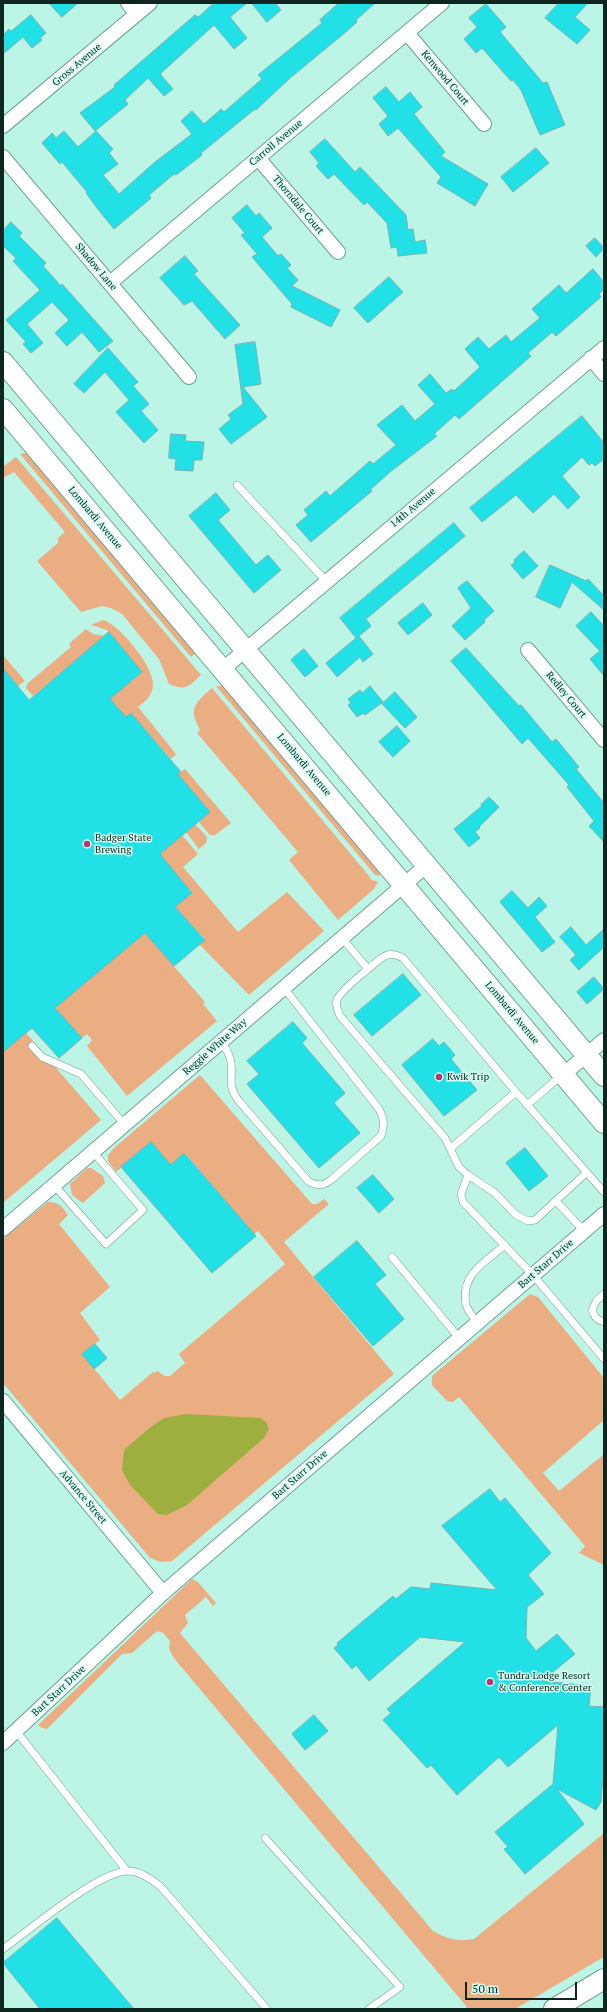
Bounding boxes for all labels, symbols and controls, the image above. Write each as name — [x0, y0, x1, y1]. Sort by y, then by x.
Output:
street label: Gross Avenue — [50, 41, 104, 89]
street label: Kenwood Court — [418, 48, 472, 108]
street label: Carroll Avenue — [247, 117, 305, 169]
street label: Thorndale Court — [270, 173, 326, 237]
street label: Shadow Lane — [73, 241, 119, 293]
street label: Lombardi Avenue — [65, 484, 125, 552]
street label: 14th Avenue — [388, 486, 438, 530]
street label: Redley Court — [543, 669, 589, 721]
street label: Lombardi Avenue — [274, 731, 334, 799]
place label: Badger State Brewing — [95, 832, 151, 856]
marker: Badger State Brewing — [82, 839, 92, 849]
street label: Lombardi Avenue — [482, 979, 542, 1047]
street label: Reggie White Way — [181, 1016, 249, 1078]
place label: Kwik Trip — [447, 1071, 489, 1083]
marker: Kwik Trip — [434, 1072, 444, 1082]
street label: Bart Starr Drive — [516, 1237, 576, 1291]
street label: Bart Starr Drive — [270, 1448, 330, 1502]
street label: Advance Street — [57, 1467, 109, 1527]
street label: Bart Starr Drive — [30, 1663, 88, 1719]
place label: Tundra Lodge Resort & Conference Center — [498, 1670, 592, 1694]
marker: Tundra Lodge Resort & Conference Center — [485, 1677, 495, 1687]
scale bar — [467, 1974, 579, 2000]
text: 50 m — [472, 1981, 498, 1996]

